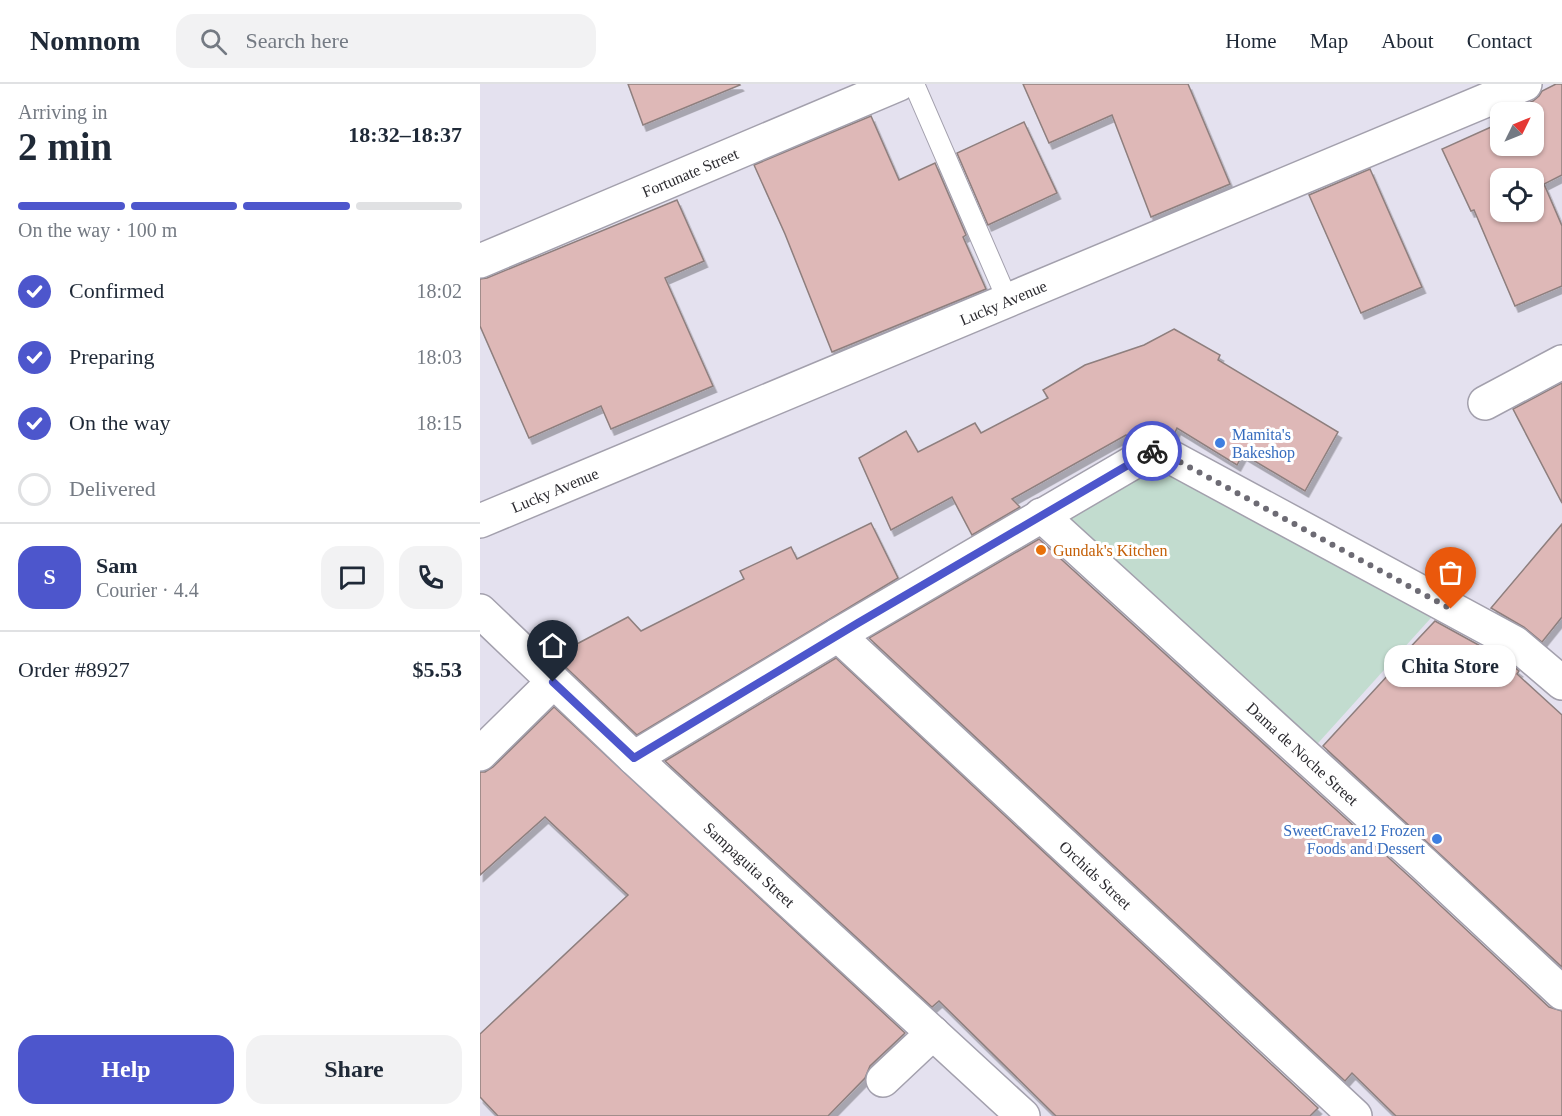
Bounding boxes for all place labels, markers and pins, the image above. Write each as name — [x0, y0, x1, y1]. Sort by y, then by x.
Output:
place label: Mamita's Bakeshop — [1232, 426, 1295, 462]
marker: Mamita's Bakeshop — [1213, 436, 1227, 450]
place label: Gundak's Kitchen — [1053, 542, 1167, 559]
marker: Gundak's Kitchen — [1034, 543, 1048, 557]
pin — [1425, 547, 1476, 609]
pin — [527, 620, 578, 682]
callout: Chita Store — [1385, 645, 1517, 687]
place label: SweetCrave12 Frozen Foods and Dessert — [1283, 822, 1426, 857]
marker: SweetCrave12 Frozen Foods and Dessert — [1430, 832, 1444, 846]

